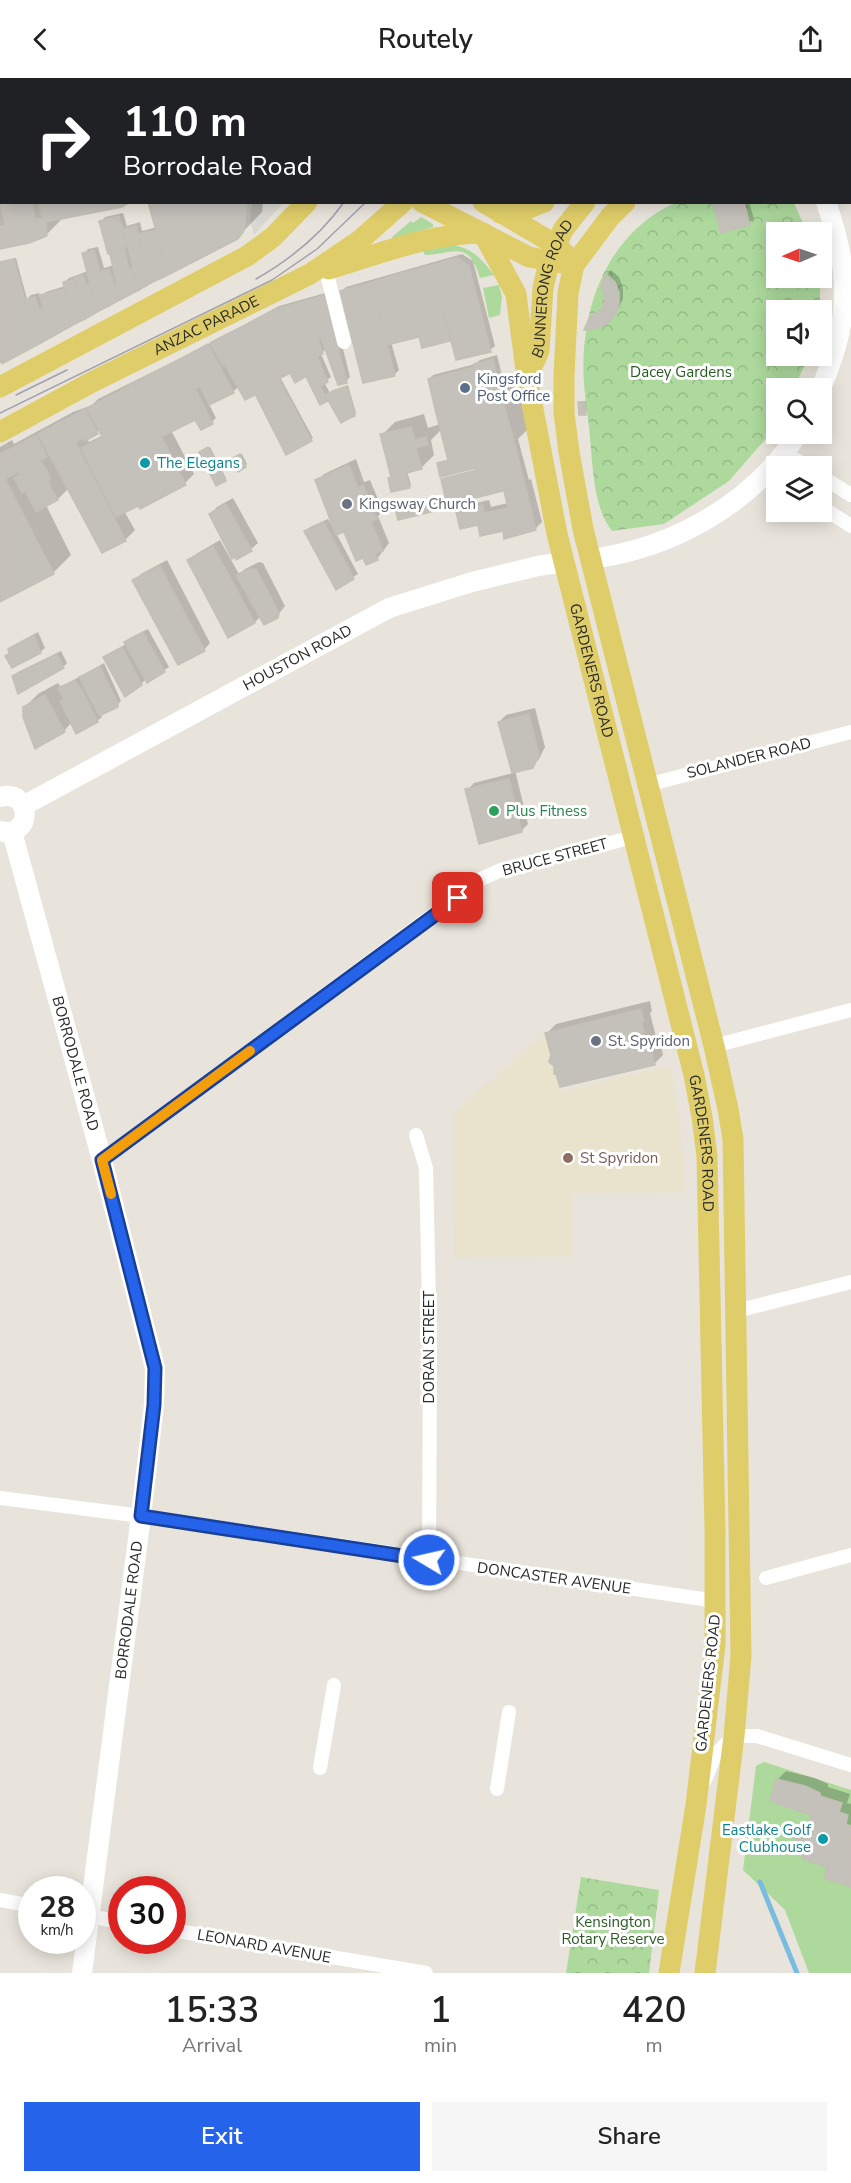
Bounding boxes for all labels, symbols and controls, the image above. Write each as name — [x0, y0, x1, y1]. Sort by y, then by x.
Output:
text: Routely — [378, 21, 473, 58]
icon: back — [24, 23, 57, 56]
icon: share — [794, 23, 827, 56]
text: 110 m — [123, 94, 247, 151]
icon: right — [24, 102, 102, 180]
text: Borrodale Road — [123, 148, 312, 185]
street label: BUNNERONG ROAD — [527, 215, 578, 361]
north arrow — [766, 222, 832, 288]
map controls — [766, 222, 832, 522]
street label: ANZAC PARADE — [150, 291, 262, 360]
button: sound — [766, 300, 832, 366]
park label: Dacey Gardens — [630, 362, 732, 382]
place label: Kingsford Post Office — [477, 369, 550, 406]
button: search — [766, 378, 832, 444]
marker: Kingsford Post Office — [458, 381, 472, 395]
place label: The Elegans — [157, 453, 240, 473]
marker: The Elegans — [138, 456, 152, 470]
button: layers — [766, 456, 832, 522]
place label: Kingsway Church — [359, 494, 476, 514]
marker: Kingsway Church — [340, 497, 354, 511]
street label: GARDENERS ROAD — [565, 601, 618, 740]
street label: HOUSTON ROAD — [239, 620, 355, 695]
street label: SOLANDER ROAD — [685, 733, 813, 783]
place label: Plus Fitness — [506, 801, 587, 821]
marker: Plus Fitness — [487, 804, 501, 818]
street label: BRUCE STREET — [500, 833, 610, 881]
pin — [432, 872, 483, 923]
icon: arrive — [441, 881, 474, 914]
street label: BORRODALE ROAD — [47, 994, 104, 1133]
place label: St. Spyridon — [608, 1031, 690, 1051]
marker: St. Spyridon — [589, 1034, 603, 1048]
street label: GARDENERS ROAD — [684, 1073, 718, 1212]
place label: St Spyridon — [580, 1148, 658, 1168]
marker: St Spyridon — [561, 1151, 575, 1165]
street label: DORAN STREET — [419, 1291, 439, 1403]
position arrow — [397, 1528, 461, 1592]
street label: BORRODALE ROAD — [111, 1540, 147, 1680]
street label: DONCASTER AVENUE — [476, 1557, 632, 1599]
street label: GARDENERS ROAD — [691, 1613, 725, 1753]
place label: Eastlake Golf Clubhouse — [722, 1820, 812, 1857]
marker: Eastlake Golf Clubhouse — [816, 1832, 830, 1846]
speed limit sign: 30 — [108, 1876, 186, 1954]
text: 28 — [39, 1887, 75, 1928]
park label: Kensington Rotary Reserve — [561, 1912, 665, 1949]
text: km/h — [40, 1920, 74, 1940]
street label: LEONARD AVENUE — [196, 1924, 332, 1968]
text: 15:33 — [165, 1986, 259, 2035]
text: 1 — [430, 1986, 451, 2035]
text: 420 — [622, 1986, 686, 2035]
text: Arrival — [182, 2032, 242, 2059]
text: min — [424, 2032, 457, 2059]
text: m — [646, 2032, 663, 2059]
button: Exit — [24, 2102, 420, 2171]
button: Share — [432, 2102, 827, 2171]

